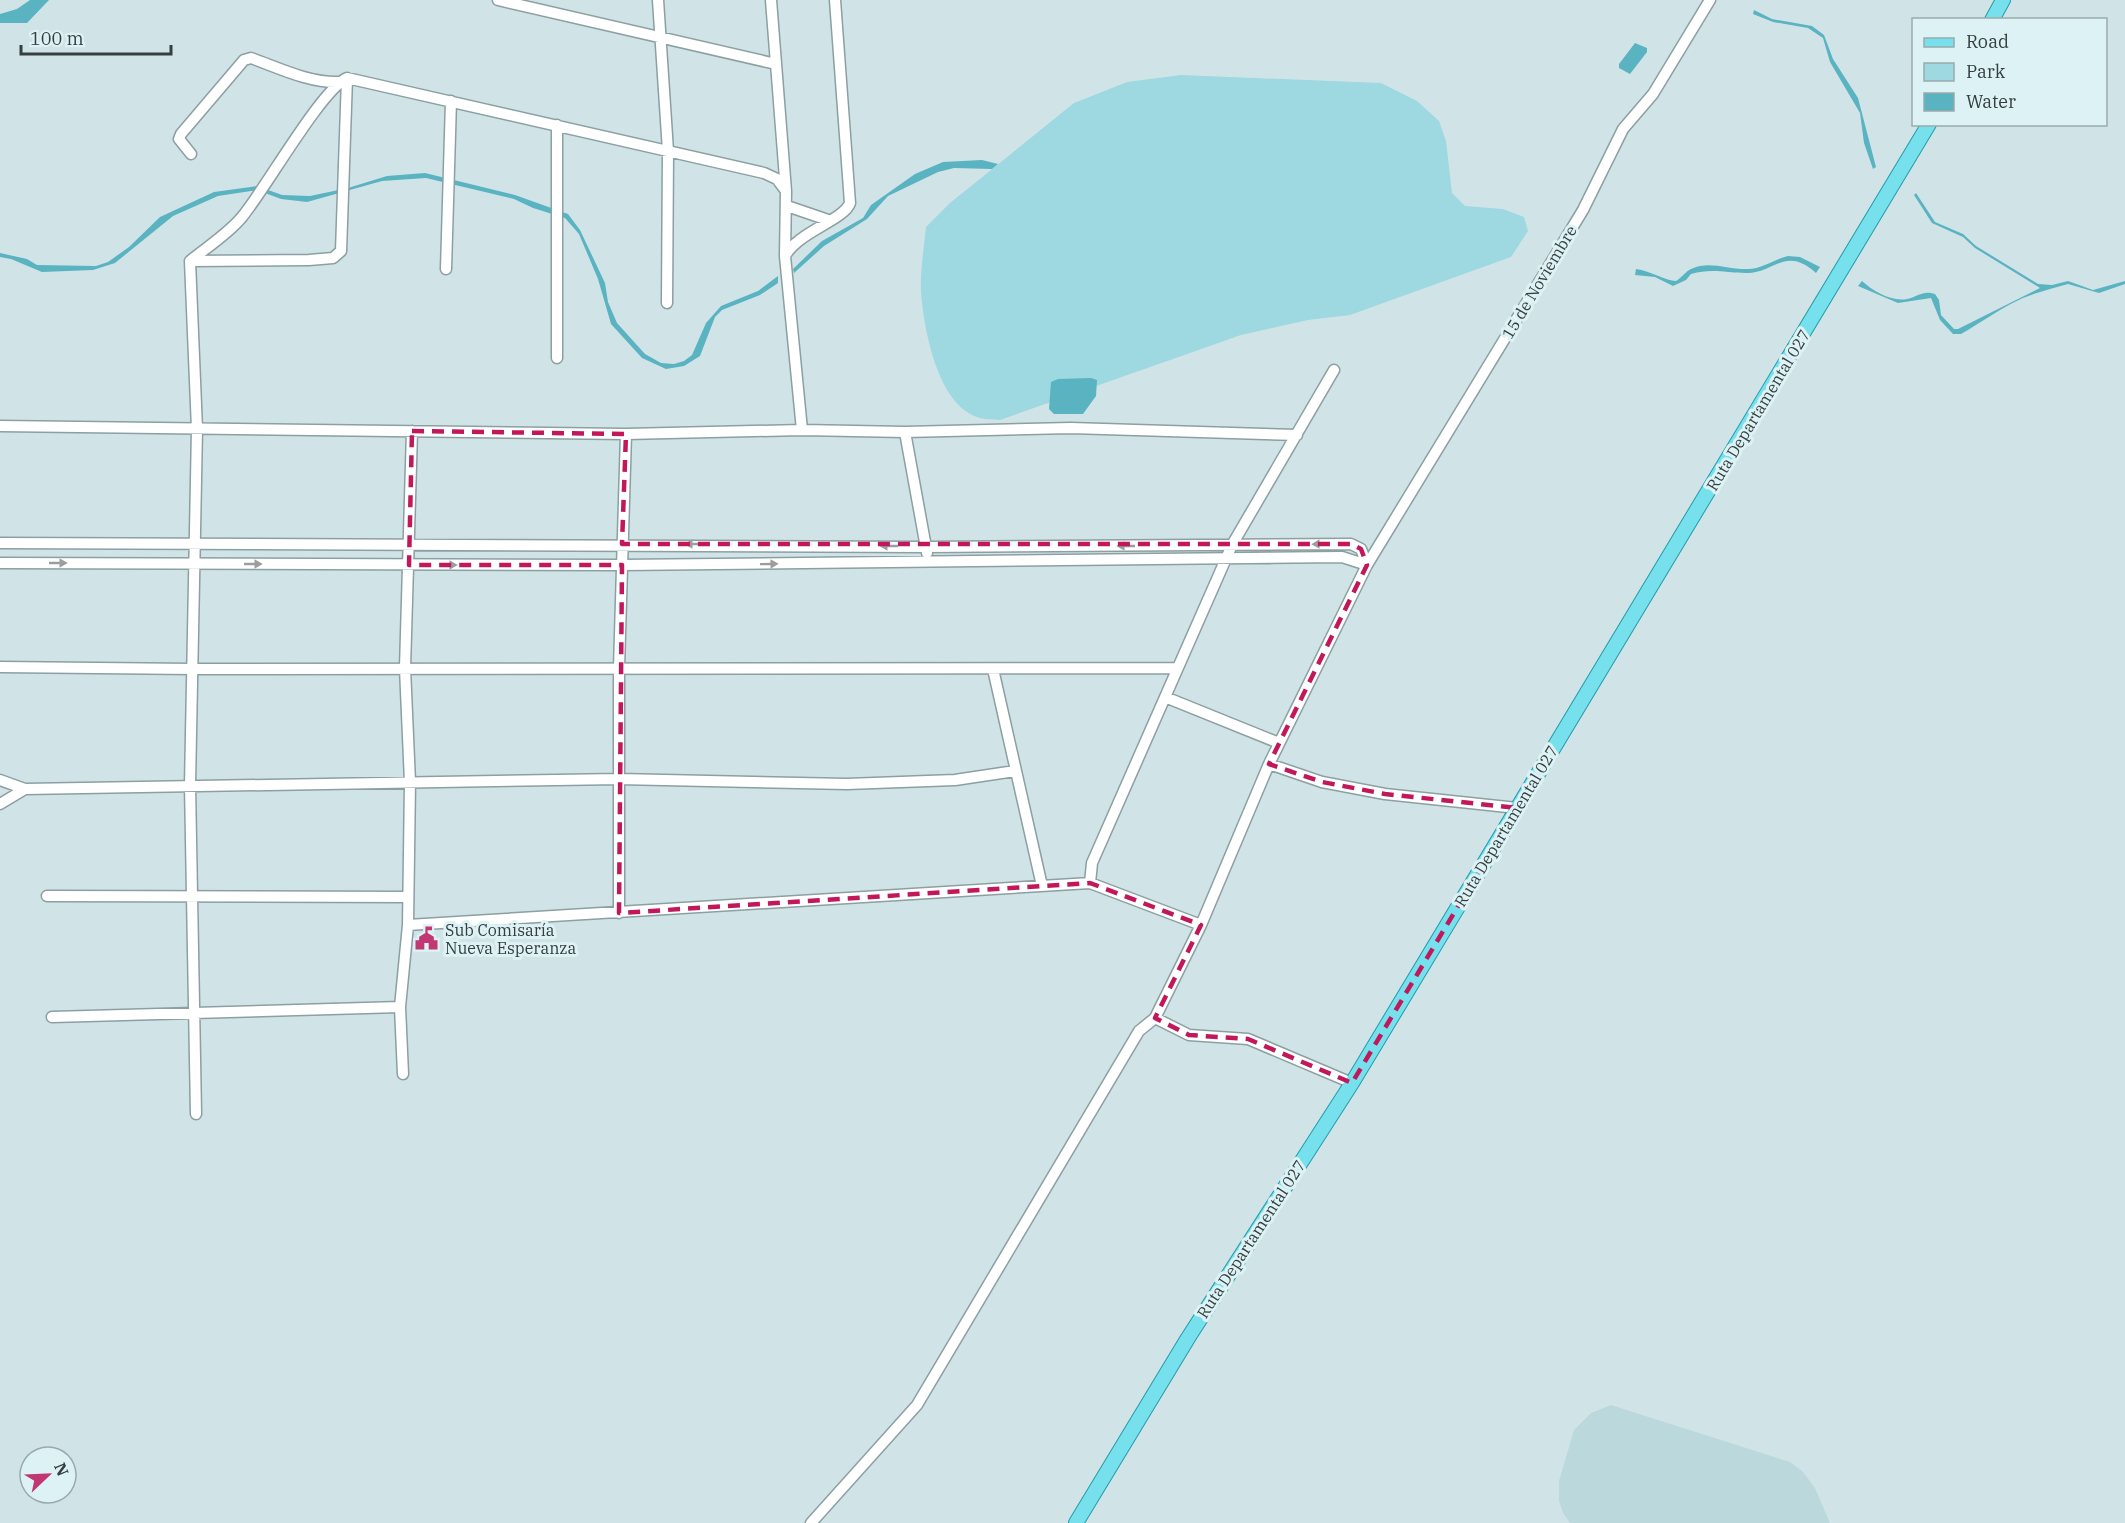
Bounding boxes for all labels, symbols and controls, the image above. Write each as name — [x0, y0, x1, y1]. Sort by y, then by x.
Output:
scale bar — [21, 18, 171, 56]
legend — [1912, 18, 2107, 126]
text: 100 m — [30, 27, 84, 50]
text: Road — [1966, 30, 2009, 53]
text: Park — [1966, 60, 2006, 83]
text: Water — [1966, 90, 2016, 113]
street label: 15 de Noviembre — [1497, 222, 1581, 342]
street label: Ruta Departamental 027 — [1702, 326, 1814, 494]
one-way arrow — [1312, 539, 1331, 549]
one-way arrow — [685, 540, 704, 549]
one-way arrow — [880, 541, 899, 551]
one-way arrow — [1117, 541, 1136, 551]
one-way arrow — [49, 558, 68, 568]
one-way arrow — [244, 559, 263, 569]
one-way arrow — [760, 559, 779, 568]
one-way arrow — [439, 560, 458, 570]
street label: Ruta Departamental 027 — [1450, 742, 1562, 910]
place label: Sub Comisaría Nueva Esperanza — [445, 920, 576, 958]
public building icon: Sub Comisaría Nueva Esperanza — [414, 926, 440, 952]
street label: Ruta Departamental 027 — [1192, 1156, 1310, 1322]
north arrow — [18, 1445, 78, 1505]
text: N — [50, 1459, 73, 1479]

